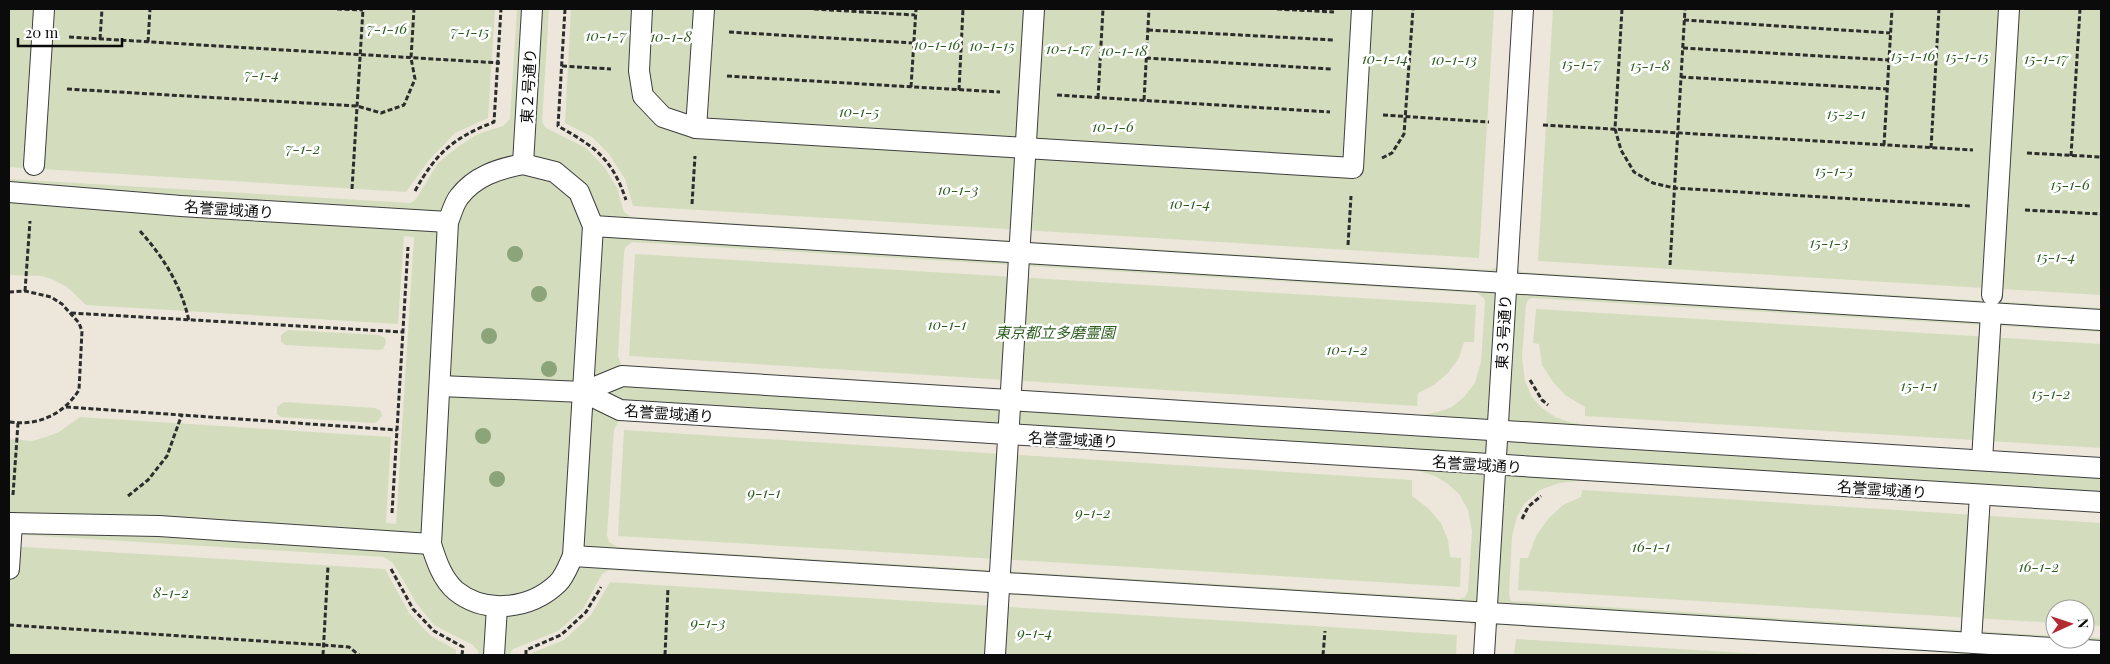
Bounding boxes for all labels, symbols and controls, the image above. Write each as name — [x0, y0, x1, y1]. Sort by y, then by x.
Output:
scale bar — [18, 15, 121, 47]
park label: 7-1-16 — [367, 18, 407, 38]
park label: 7-1-15 — [450, 21, 490, 41]
text: 20 m — [25, 22, 59, 42]
park label: 10-1-7 — [585, 25, 628, 45]
park label: 10-1-8 — [650, 26, 693, 46]
park label: 10-1-16 — [914, 34, 961, 54]
park label: 10-1-15 — [969, 35, 1015, 55]
park label: 10-1-17 — [1046, 38, 1094, 58]
park label: 10-1-18 — [1100, 40, 1148, 60]
park label: 15-1-16 — [1891, 45, 1936, 65]
park label: 15-1-15 — [1945, 46, 1989, 66]
street label: 東２号通り — [516, 48, 540, 124]
park label: 10-1-14 — [1362, 48, 1408, 68]
park label: 15-1-17 — [2024, 48, 2070, 68]
park label: 10-1-13 — [1431, 49, 1477, 69]
park label: 15-1-7 — [1561, 53, 1602, 73]
park label: 15-1-8 — [1630, 55, 1671, 75]
park label: 7-1-4 — [245, 64, 279, 84]
park label: 10-1-5 — [839, 101, 879, 121]
park label: 15-2-1 — [1826, 103, 1866, 123]
park label: 10-1-6 — [1092, 116, 1134, 136]
park label: 7-1-2 — [286, 138, 320, 158]
park label: 15-1-5 — [1815, 160, 1853, 180]
park label: 15-1-6 — [2050, 174, 2090, 194]
park label: 10-1-3 — [937, 179, 979, 199]
park label: 10-1-4 — [1169, 193, 1211, 213]
street label: 名誉霊域通り — [183, 196, 275, 222]
park label: 15-1-3 — [1809, 232, 1849, 252]
park label: 15-1-4 — [2036, 246, 2076, 266]
street label: 東３号通り — [1491, 294, 1515, 370]
park label: 10-1-1 — [928, 314, 967, 334]
park label: 東京都立多磨霊園 — [995, 322, 1117, 342]
park label: 10-1-2 — [1326, 339, 1368, 359]
park label: 15-1-1 — [1901, 375, 1937, 395]
park label: 15-1-2 — [2031, 383, 2071, 403]
street label: 名誉霊域通り — [623, 400, 715, 426]
street label: 名誉霊域通り — [1028, 427, 1118, 451]
street label: 名誉霊域通り — [1431, 451, 1523, 477]
street label: 名誉霊域通り — [1836, 476, 1928, 502]
park label: 9-1-1 — [746, 482, 781, 502]
park label: 9-1-2 — [1074, 502, 1111, 522]
park label: 16-1-1 — [1632, 536, 1670, 556]
park label: 16-1-2 — [2019, 556, 2059, 576]
park label: 8-1-2 — [153, 582, 189, 602]
north arrow — [2045, 599, 2095, 649]
park label: 9-1-3 — [689, 612, 726, 632]
text: N — [2074, 618, 2093, 629]
park label: 9-1-4 — [1016, 622, 1053, 642]

